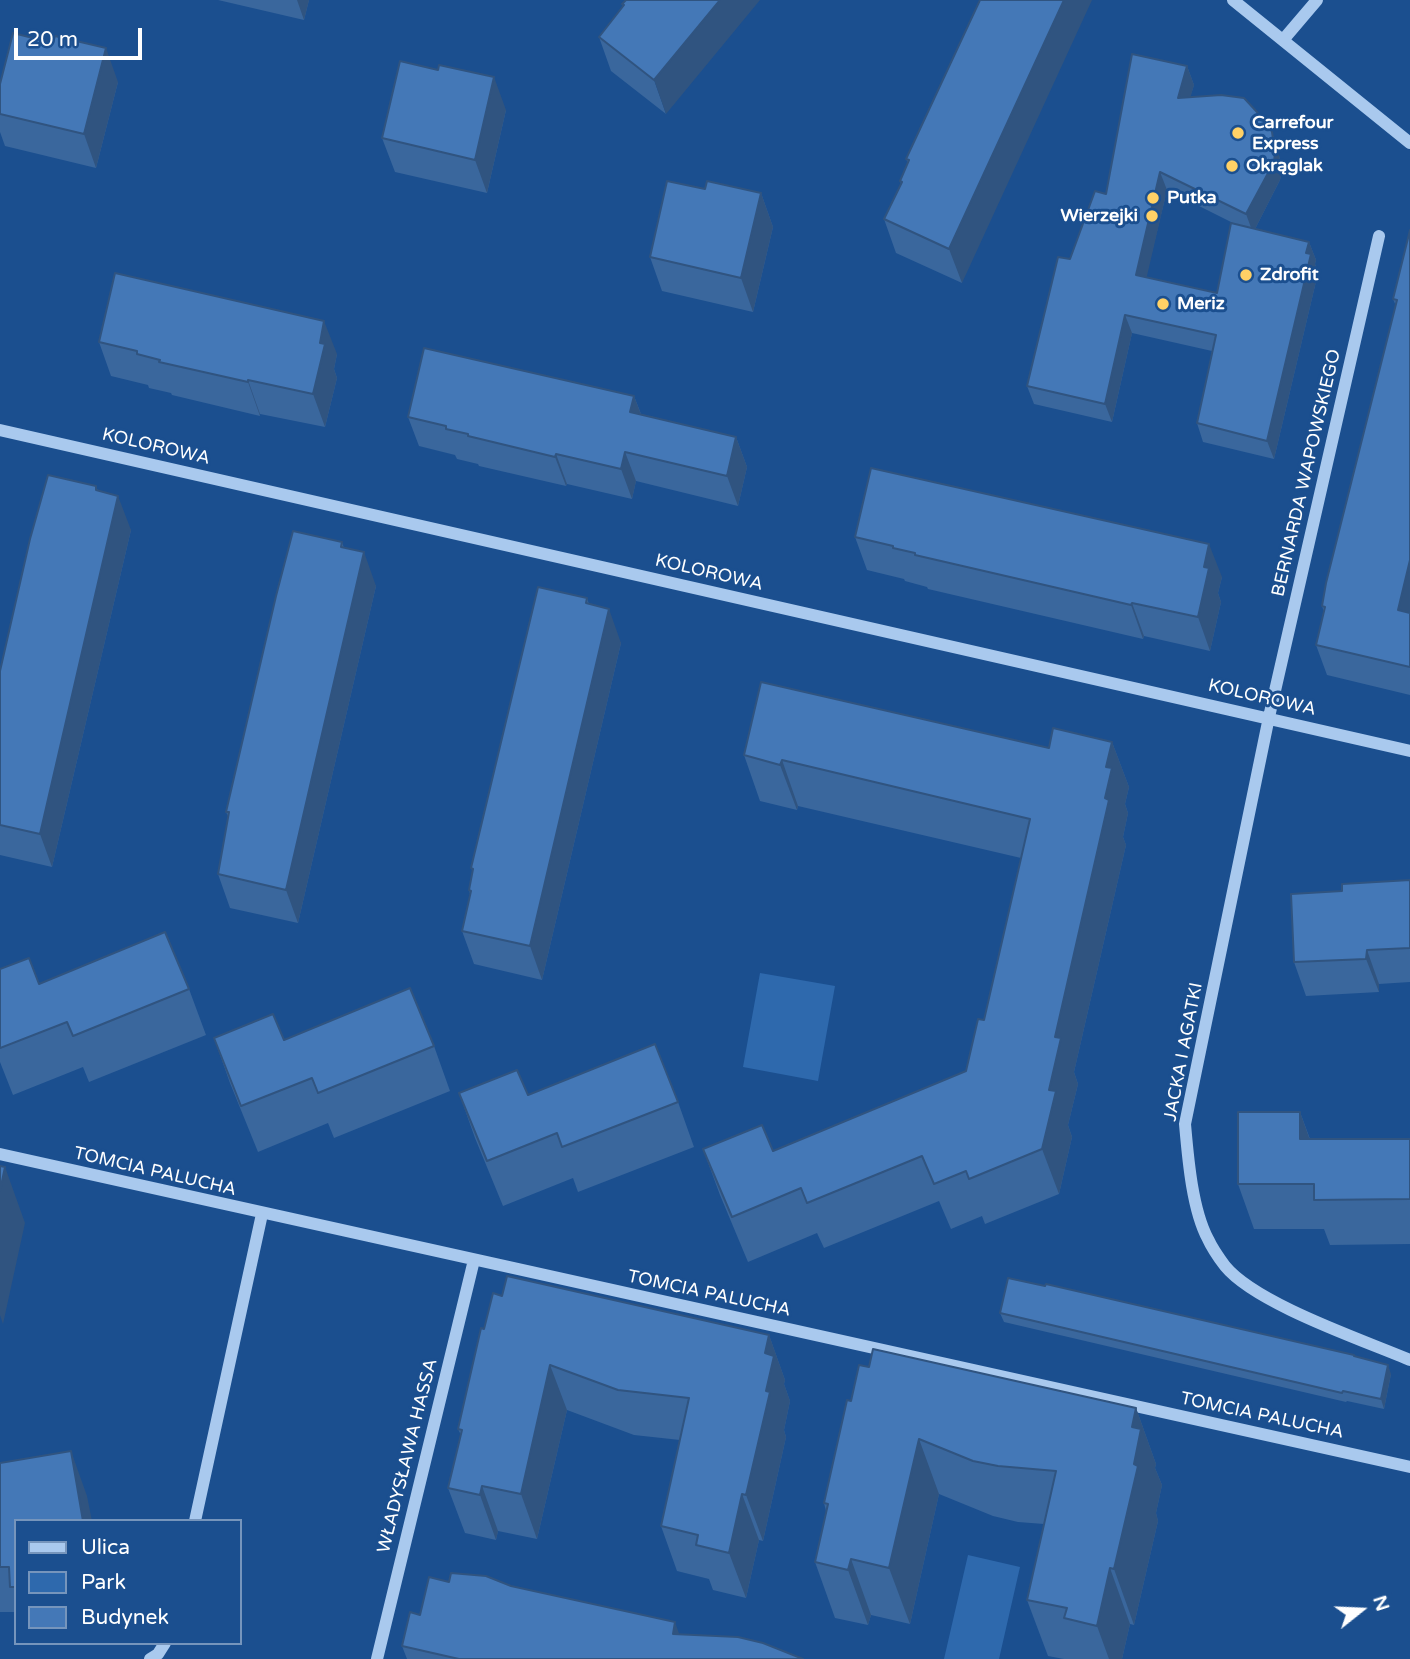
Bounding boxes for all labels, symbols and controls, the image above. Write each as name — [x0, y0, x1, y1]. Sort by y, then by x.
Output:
scale bar — [18, 14, 145, 58]
text: 20 m — [27, 27, 78, 52]
place label: Carrefour Express — [1252, 112, 1333, 154]
marker: Carrefour Express — [1230, 125, 1246, 141]
place label: Okrąglak — [1246, 155, 1323, 177]
marker: Okrąglak — [1224, 158, 1240, 174]
place label: Putka — [1167, 187, 1217, 209]
marker: Putka — [1145, 190, 1161, 206]
place label: Wierzejki — [1060, 205, 1138, 227]
marker: Wierzejki — [1144, 208, 1160, 224]
place label: Zdrofit — [1260, 264, 1319, 286]
marker: Zdrofit — [1238, 267, 1254, 283]
place label: Meriz — [1177, 293, 1225, 315]
marker: Meriz — [1155, 296, 1171, 312]
street label: BERNARDA WAPOWSKIEGO — [1268, 347, 1346, 599]
street label: KOLOROWA — [100, 424, 212, 470]
street label: KOLOROWA — [653, 550, 765, 596]
street label: KOLOROWA — [1206, 675, 1318, 721]
street label: JACKA I AGATKI — [1160, 981, 1208, 1123]
street label: TOMCIA PALUCHA — [72, 1143, 238, 1201]
street label: TOMCIA PALUCHA — [625, 1266, 793, 1322]
street label: WŁADYSŁAWA HASSA — [373, 1357, 443, 1555]
street label: TOMCIA PALUCHA — [1178, 1388, 1346, 1444]
legend — [14, 1519, 242, 1645]
text: Ulica — [81, 1535, 130, 1560]
text: Park — [81, 1570, 126, 1595]
north arrow — [1326, 1575, 1396, 1645]
text: N — [1368, 1593, 1394, 1614]
text: Budynek — [81, 1605, 169, 1630]

